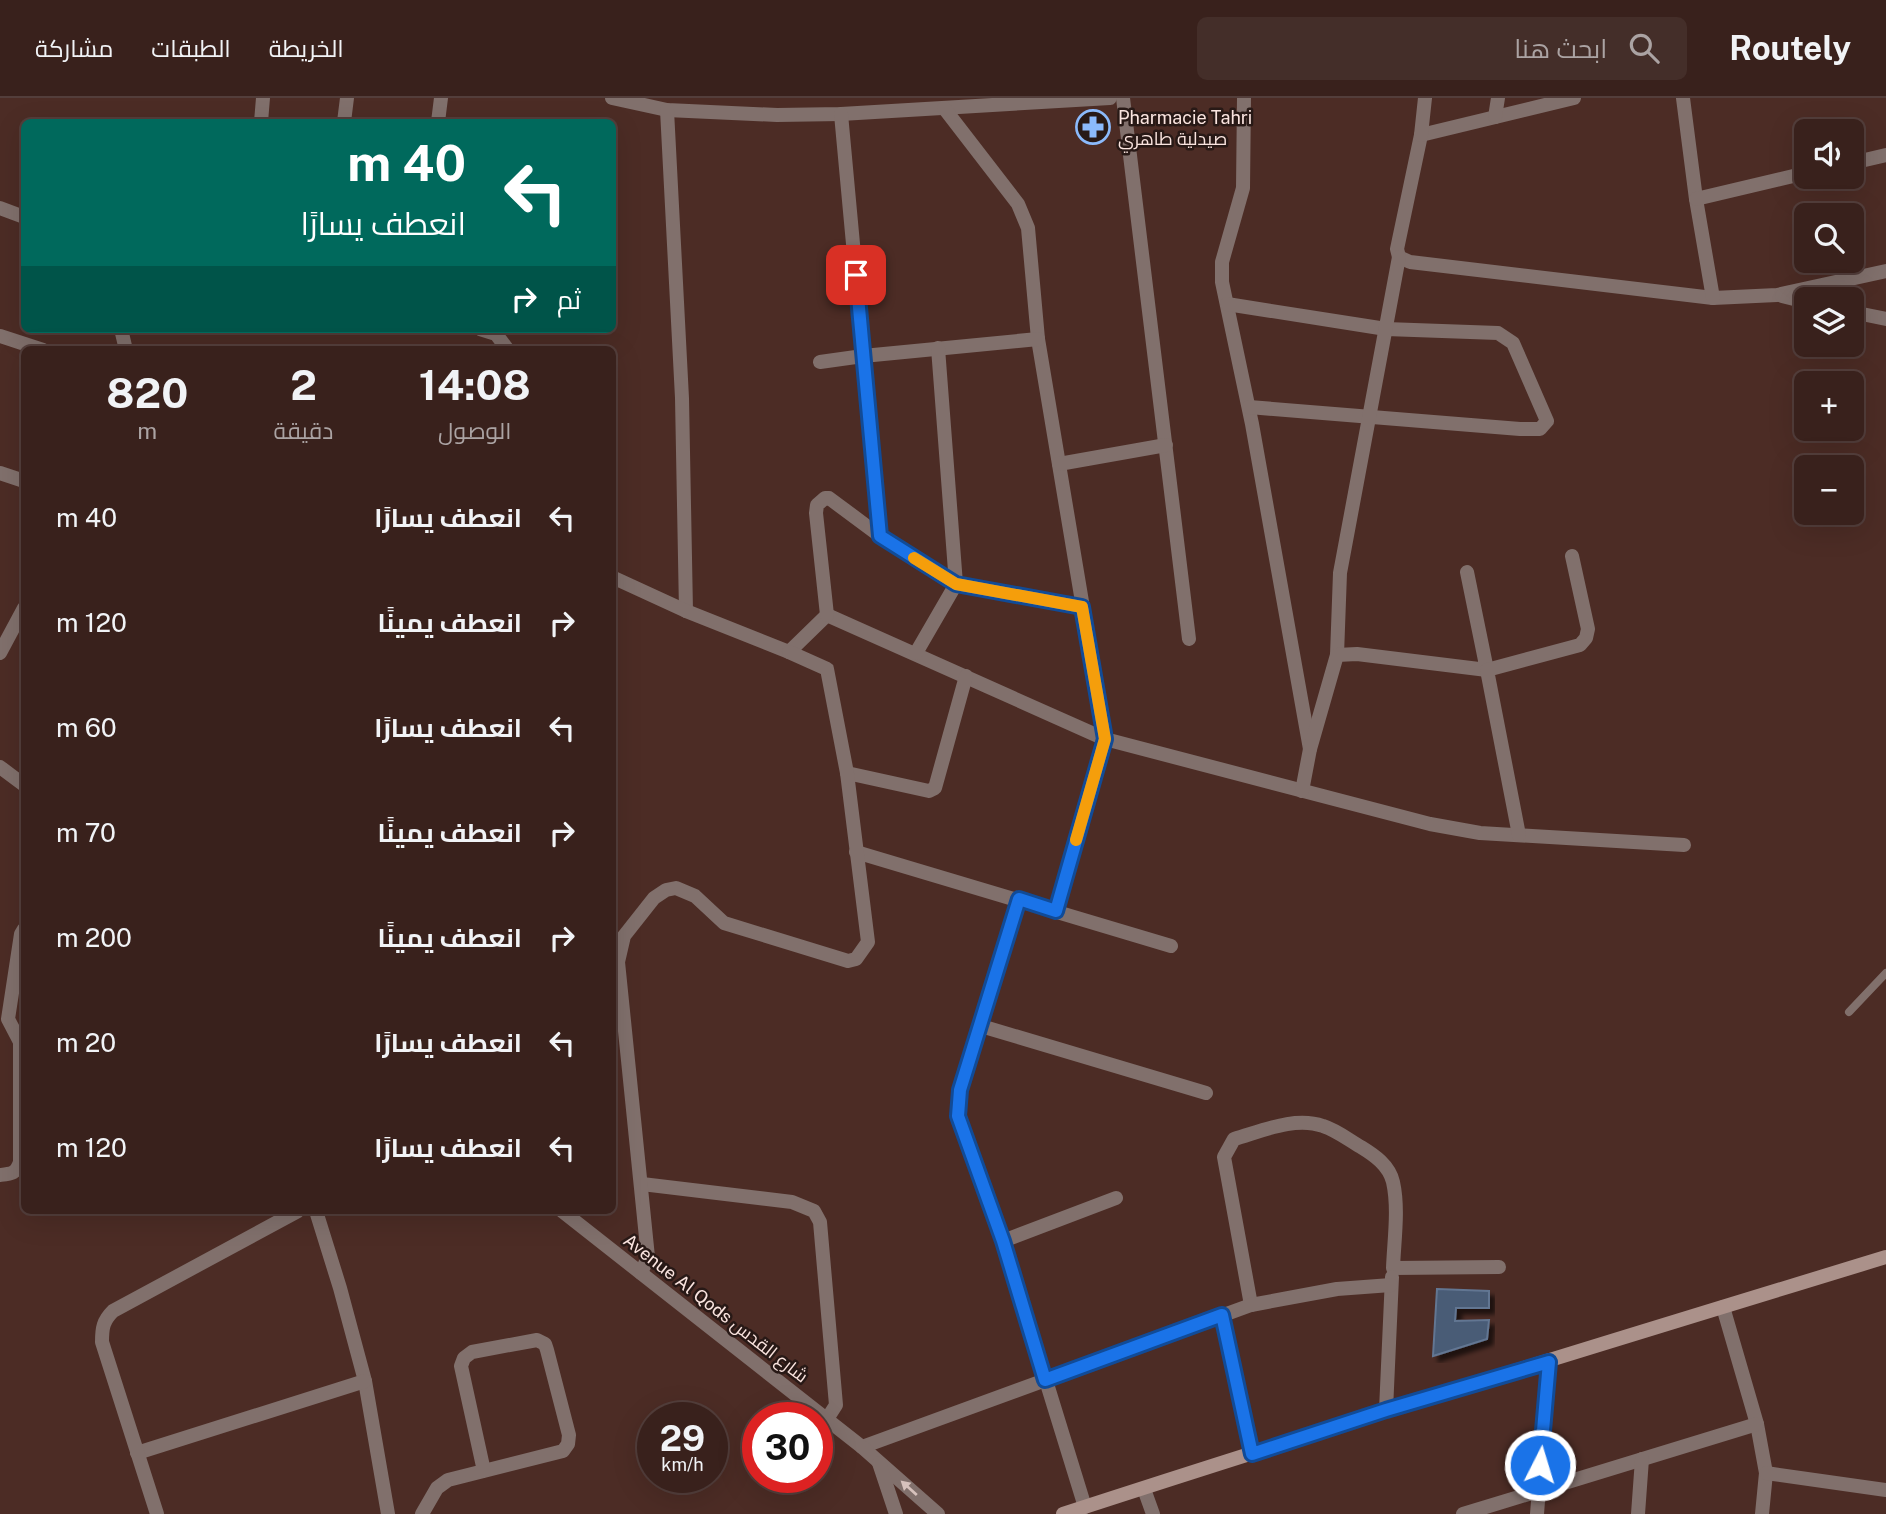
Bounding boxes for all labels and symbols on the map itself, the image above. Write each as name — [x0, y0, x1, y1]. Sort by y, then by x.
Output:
place label: Pharmacie Tahri صيدلية طاهري — [1118, 107, 1252, 153]
pharmacy icon: Pharmacie Tahri صيدلية طاهري — [1074, 108, 1112, 146]
pin — [826, 245, 886, 305]
street label: Avenue Al Qods شارع القدس — [618, 1229, 812, 1388]
speed limit sign: 30 — [742, 1402, 833, 1493]
position arrow — [1503, 1428, 1577, 1502]
one-way arrow — [900, 1481, 917, 1496]

